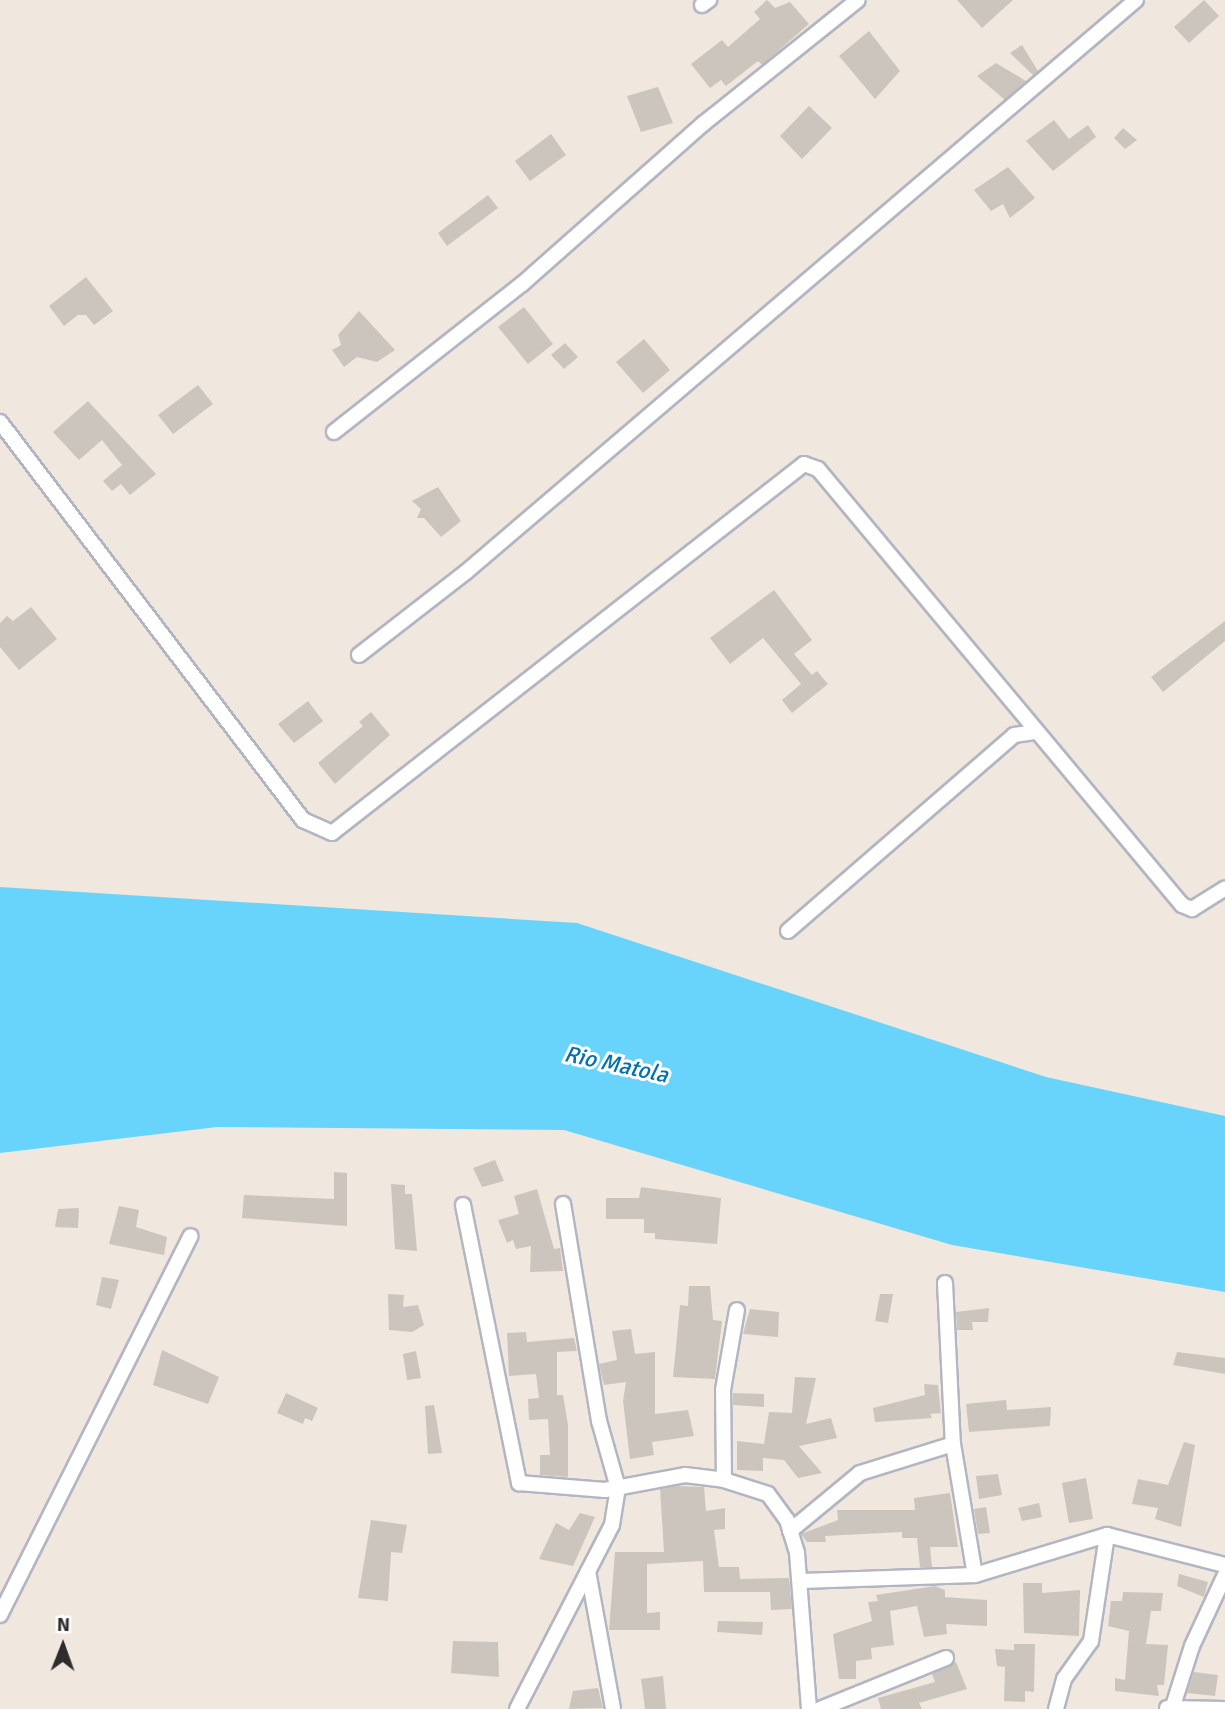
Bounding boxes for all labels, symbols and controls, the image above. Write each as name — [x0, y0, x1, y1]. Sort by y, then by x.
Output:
water label: Rio Matola — [562, 1041, 670, 1089]
north arrow — [28, 1611, 98, 1681]
text: N — [57, 1613, 70, 1637]

